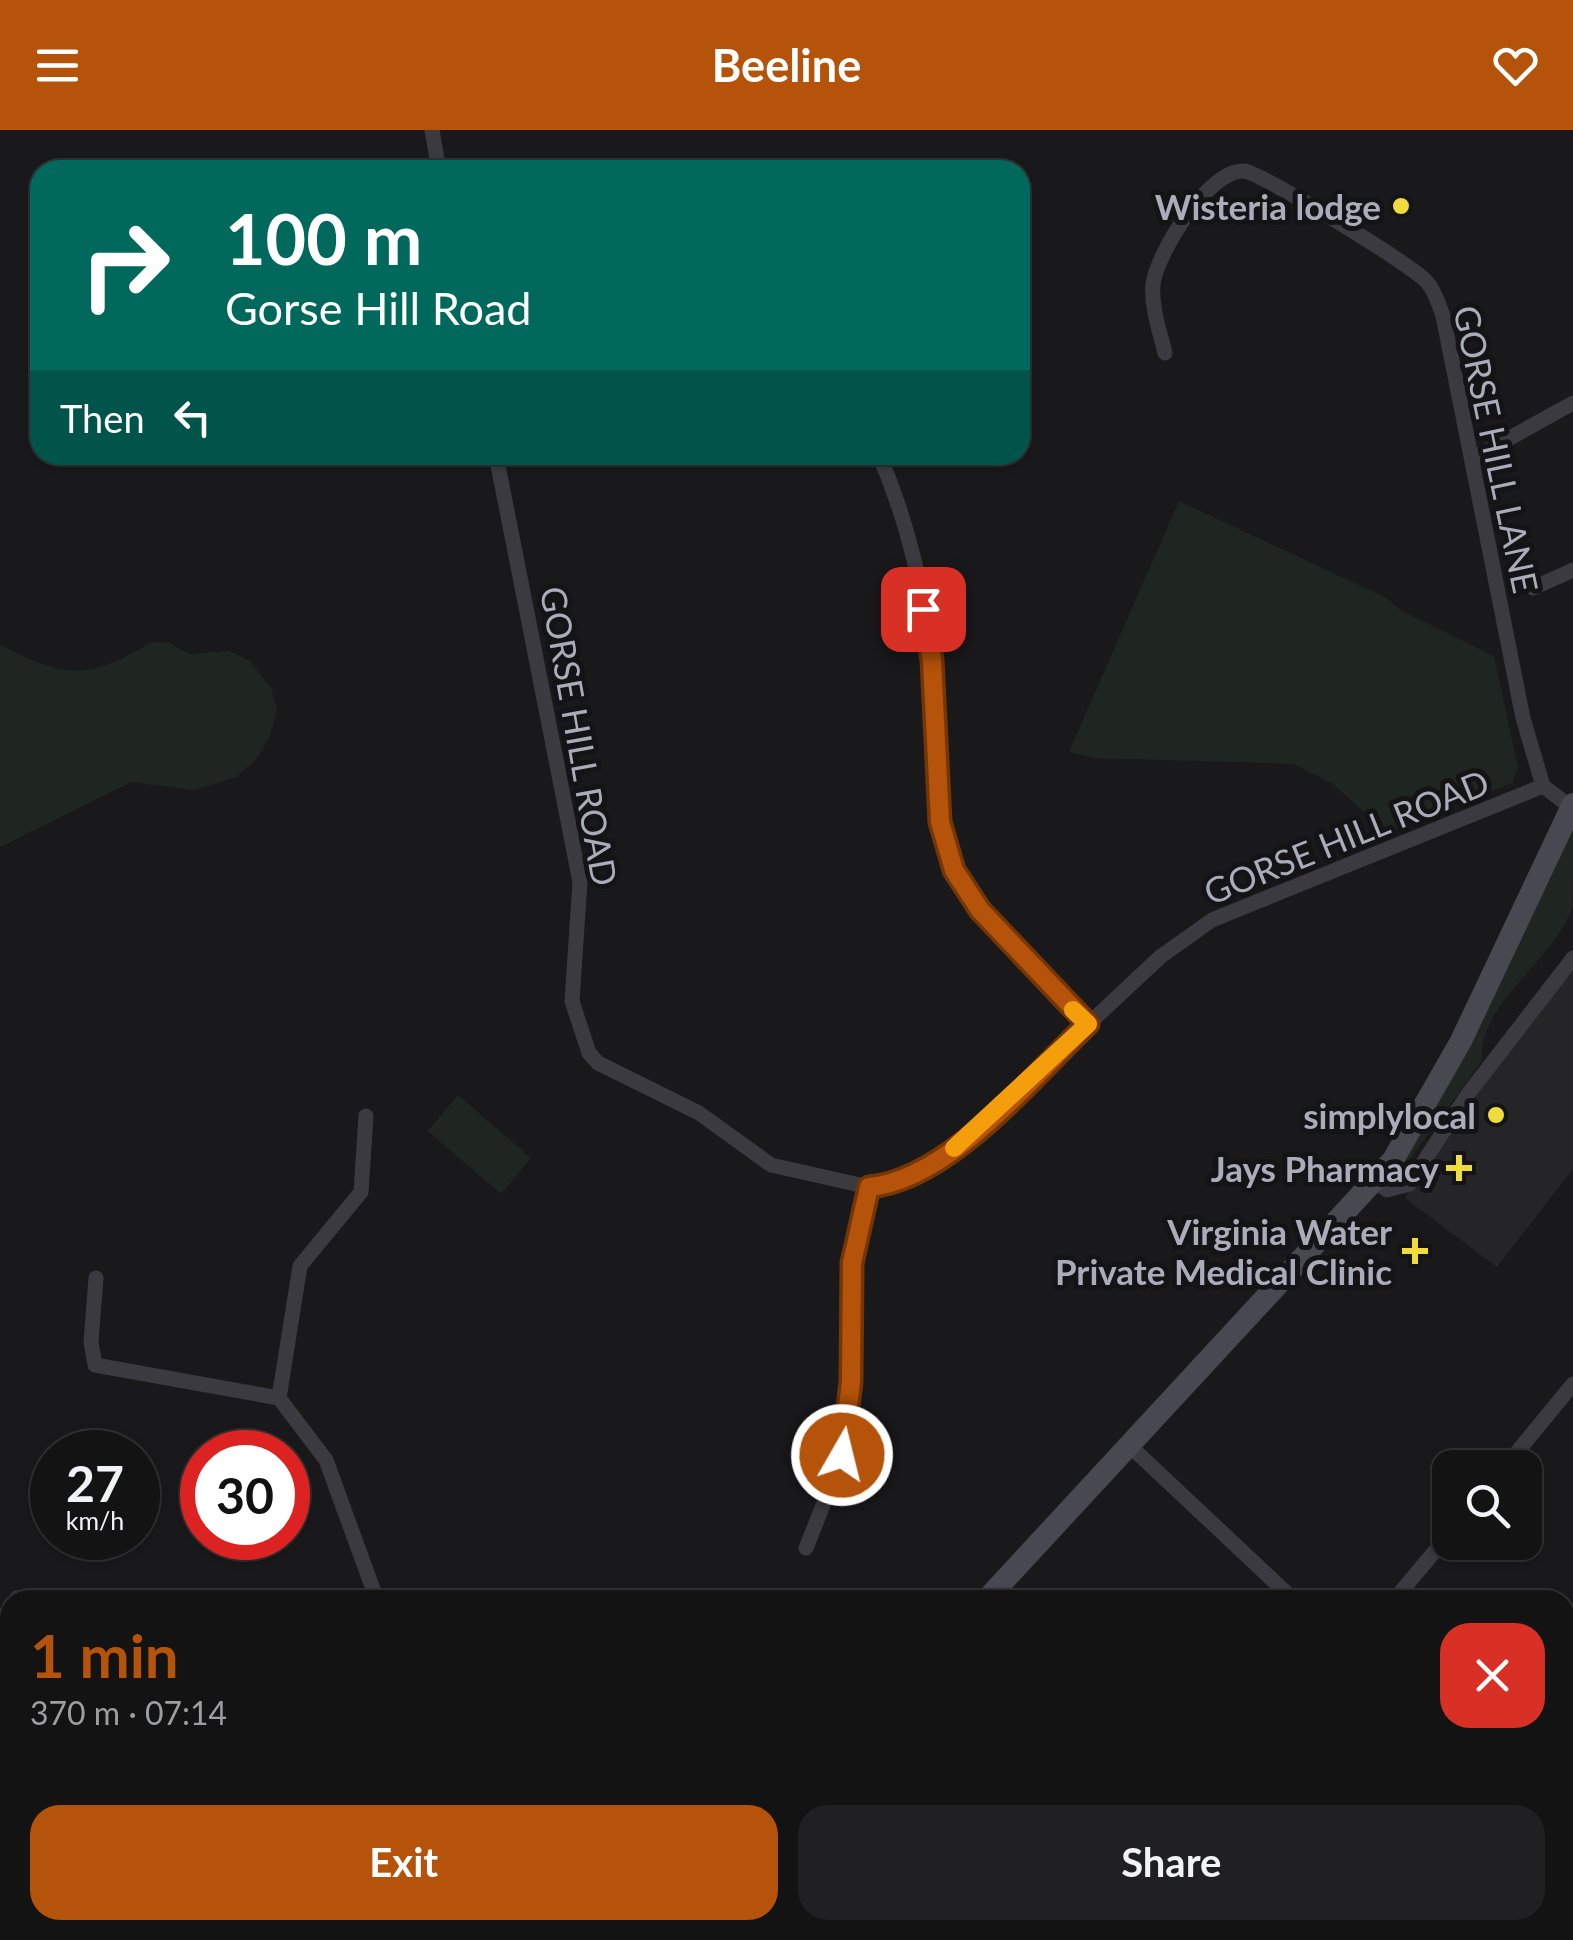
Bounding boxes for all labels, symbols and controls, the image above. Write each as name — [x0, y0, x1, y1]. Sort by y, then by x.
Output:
icon: menu — [30, 38, 85, 93]
text: Beeline — [712, 38, 861, 92]
icon: heart — [1488, 38, 1543, 93]
place label: Wisteria lodge — [1155, 185, 1381, 227]
marker: Wisteria lodge — [1390, 195, 1412, 217]
text: 100 m — [225, 196, 422, 280]
icon: right — [60, 200, 190, 330]
text: Gorse Hill Road — [225, 281, 532, 335]
street label: GORSE HILL LANE — [1446, 302, 1548, 596]
icon: left — [165, 390, 220, 445]
text: Then — [60, 395, 145, 441]
pin — [881, 567, 966, 652]
icon: arrive — [896, 582, 951, 637]
street label: GORSE HILL ROAD — [533, 583, 627, 889]
street label: GORSE HILL ROAD — [1197, 760, 1495, 912]
place label: simplylocal — [1303, 1094, 1476, 1136]
marker: simplylocal — [1485, 1104, 1507, 1126]
place label: Jays Pharmacy — [1211, 1147, 1440, 1189]
marker: Jays Pharmacy — [1448, 1157, 1470, 1179]
place label: Virginia Water Private Medical Clinic — [1055, 1210, 1392, 1292]
marker: Virginia Water Private Medical Clinic — [1402, 1238, 1428, 1264]
position arrow — [790, 1403, 894, 1507]
speed limit sign: 30 — [180, 1430, 310, 1560]
map controls — [1432, 1450, 1542, 1560]
button: search — [1432, 1450, 1542, 1560]
text: 27 — [66, 1453, 124, 1513]
text: km/h — [66, 1505, 124, 1535]
text: 1 min — [30, 1619, 179, 1691]
button: close — [1440, 1623, 1545, 1728]
text: 370 m · 07:14 — [30, 1693, 227, 1732]
button: Exit — [30, 1805, 778, 1920]
button: Share — [798, 1805, 1545, 1920]

